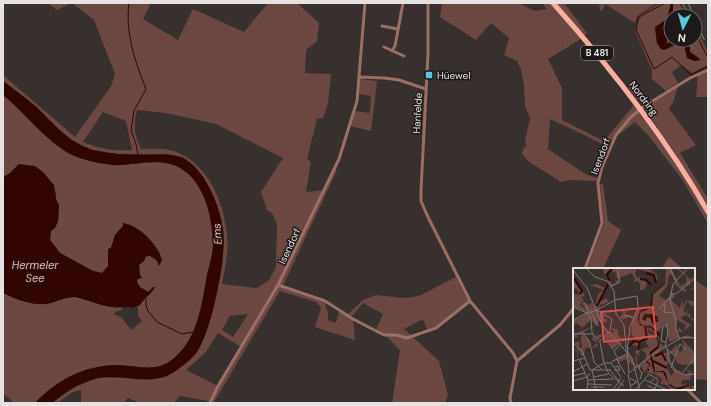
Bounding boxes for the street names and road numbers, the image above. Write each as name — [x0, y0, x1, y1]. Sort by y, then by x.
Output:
road number: B 481 — [581, 46, 613, 60]
street label: Nordring — [626, 78, 661, 119]
street label: Hanfelde — [410, 92, 425, 134]
street label: Isendorf — [588, 136, 614, 176]
street label: Isendorf — [276, 226, 304, 266]

